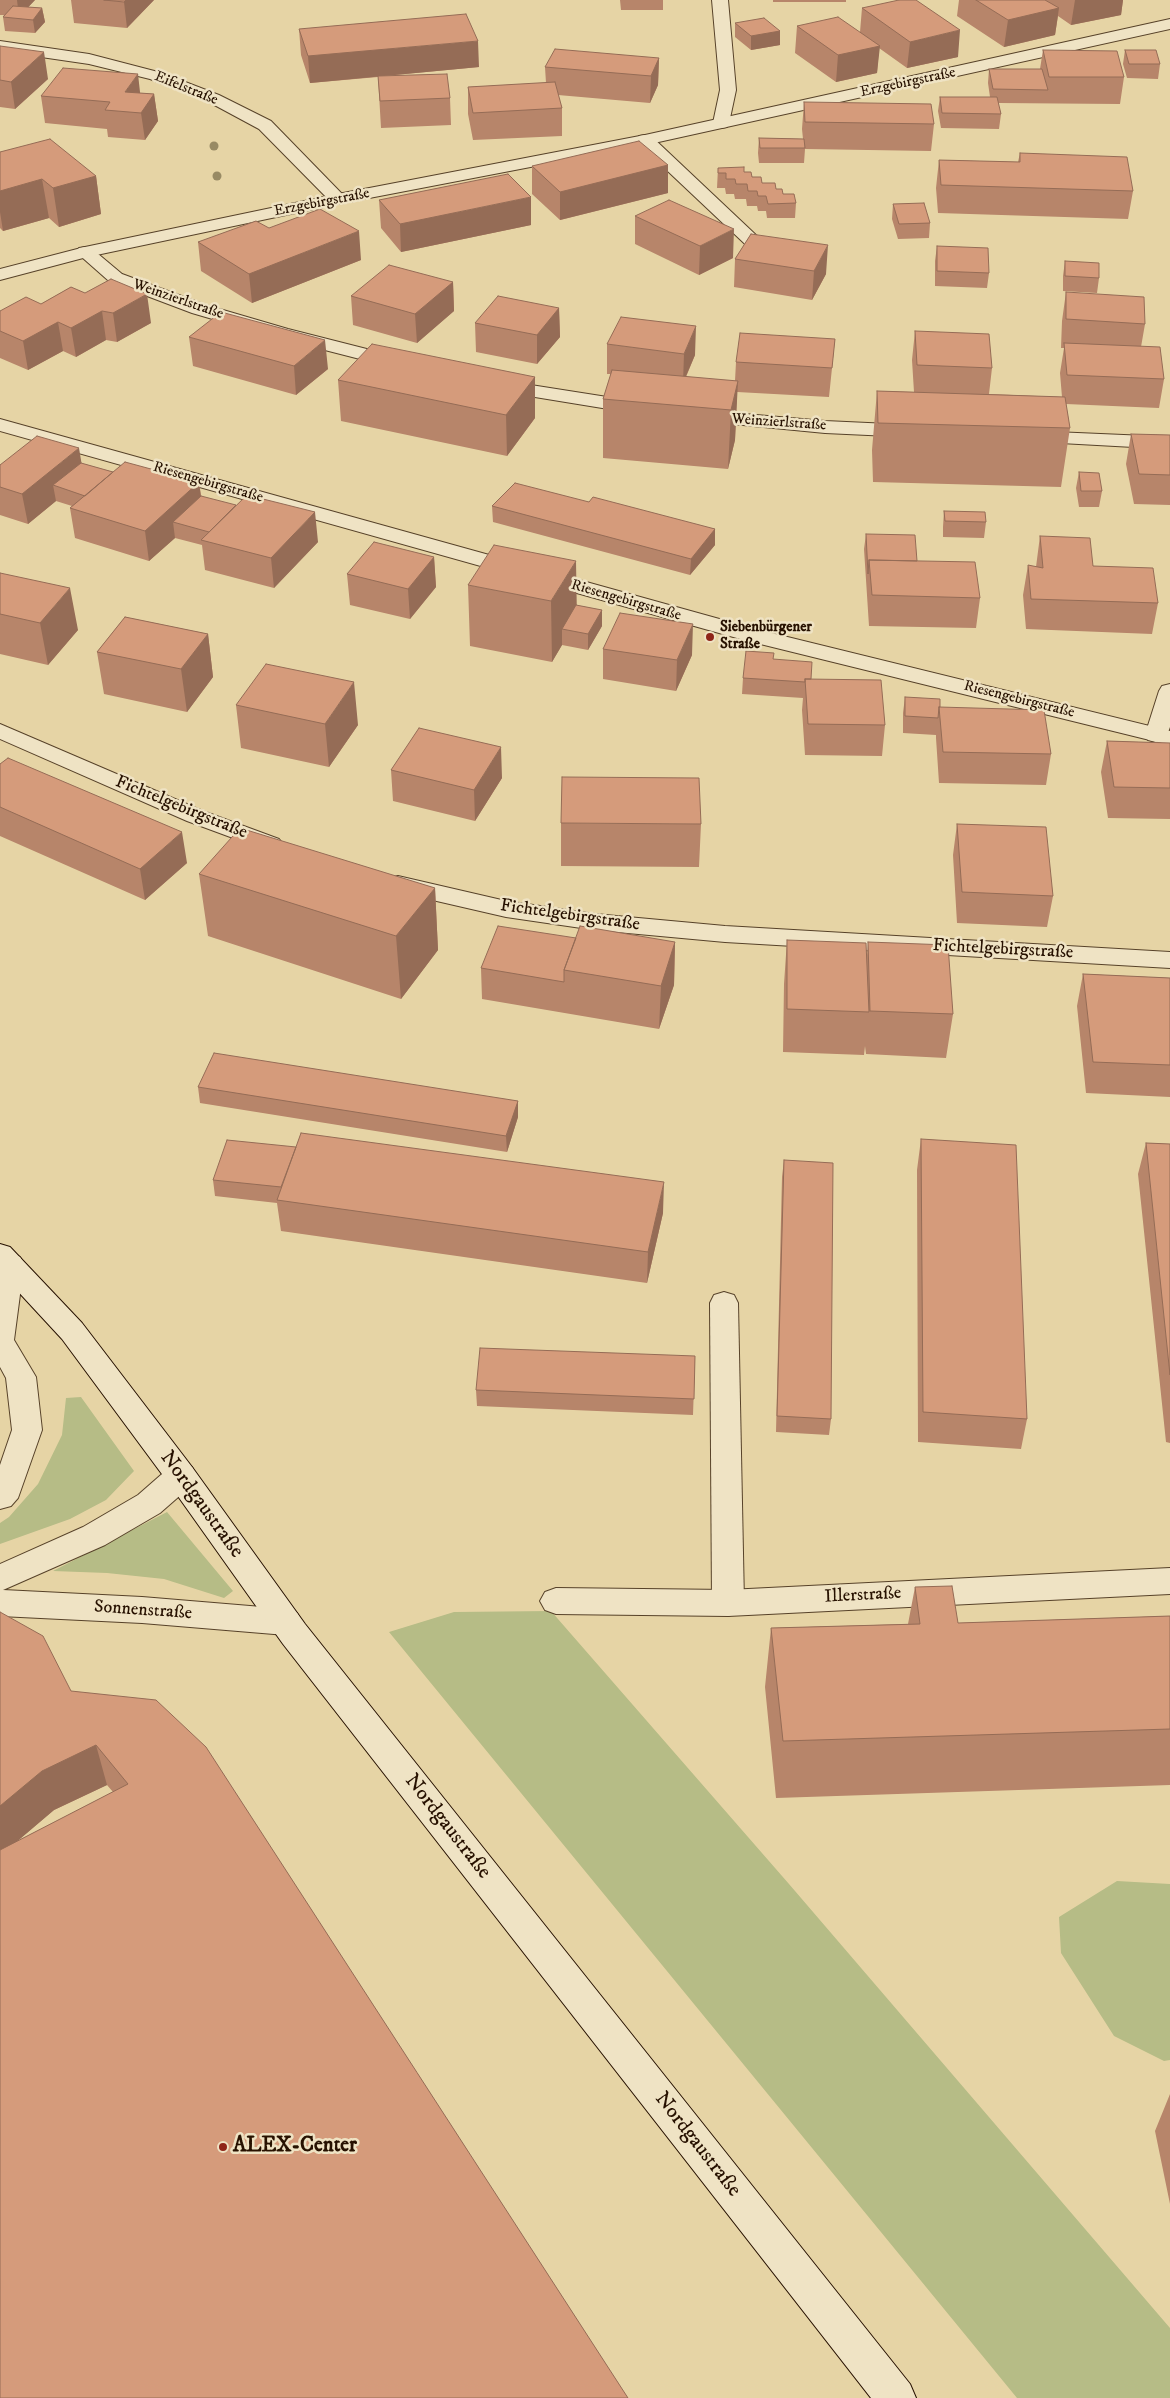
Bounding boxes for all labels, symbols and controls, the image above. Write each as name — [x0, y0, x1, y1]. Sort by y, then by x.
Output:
street label: Erzgebirgstraße — [859, 64, 957, 102]
street label: Eifelstraße — [152, 68, 220, 110]
street label: Erzgebirgstraße — [273, 185, 371, 221]
street label: Weinzierlstraße — [130, 276, 226, 324]
street label: Weinzierlstraße — [731, 411, 827, 435]
street label: Riesengebirgstraße — [151, 459, 265, 507]
street label: Riesengebirgstraße — [569, 577, 683, 625]
place label: Siebenbürgener Straße — [720, 619, 812, 654]
marker: Siebenbürgener Straße — [704, 631, 716, 643]
street label: Riesengebirgstraße — [962, 678, 1076, 722]
street label: Fichtelgebirgstraße — [112, 772, 250, 844]
street label: Fichtelgebirgstraße — [499, 896, 641, 936]
street label: Fichtelgebirgstraße — [932, 936, 1074, 964]
street label: Nordgaustraße — [154, 1446, 248, 1564]
street label: Illerstraße — [824, 1583, 902, 1609]
street label: Sonnenstraße — [93, 1597, 193, 1625]
street label: Nordgaustraße — [398, 1769, 496, 1885]
street label: Nordgaustraße — [648, 2087, 746, 2203]
place label: ALEX-Center — [233, 2134, 357, 2160]
marker: ALEX-Center — [217, 2141, 229, 2153]

